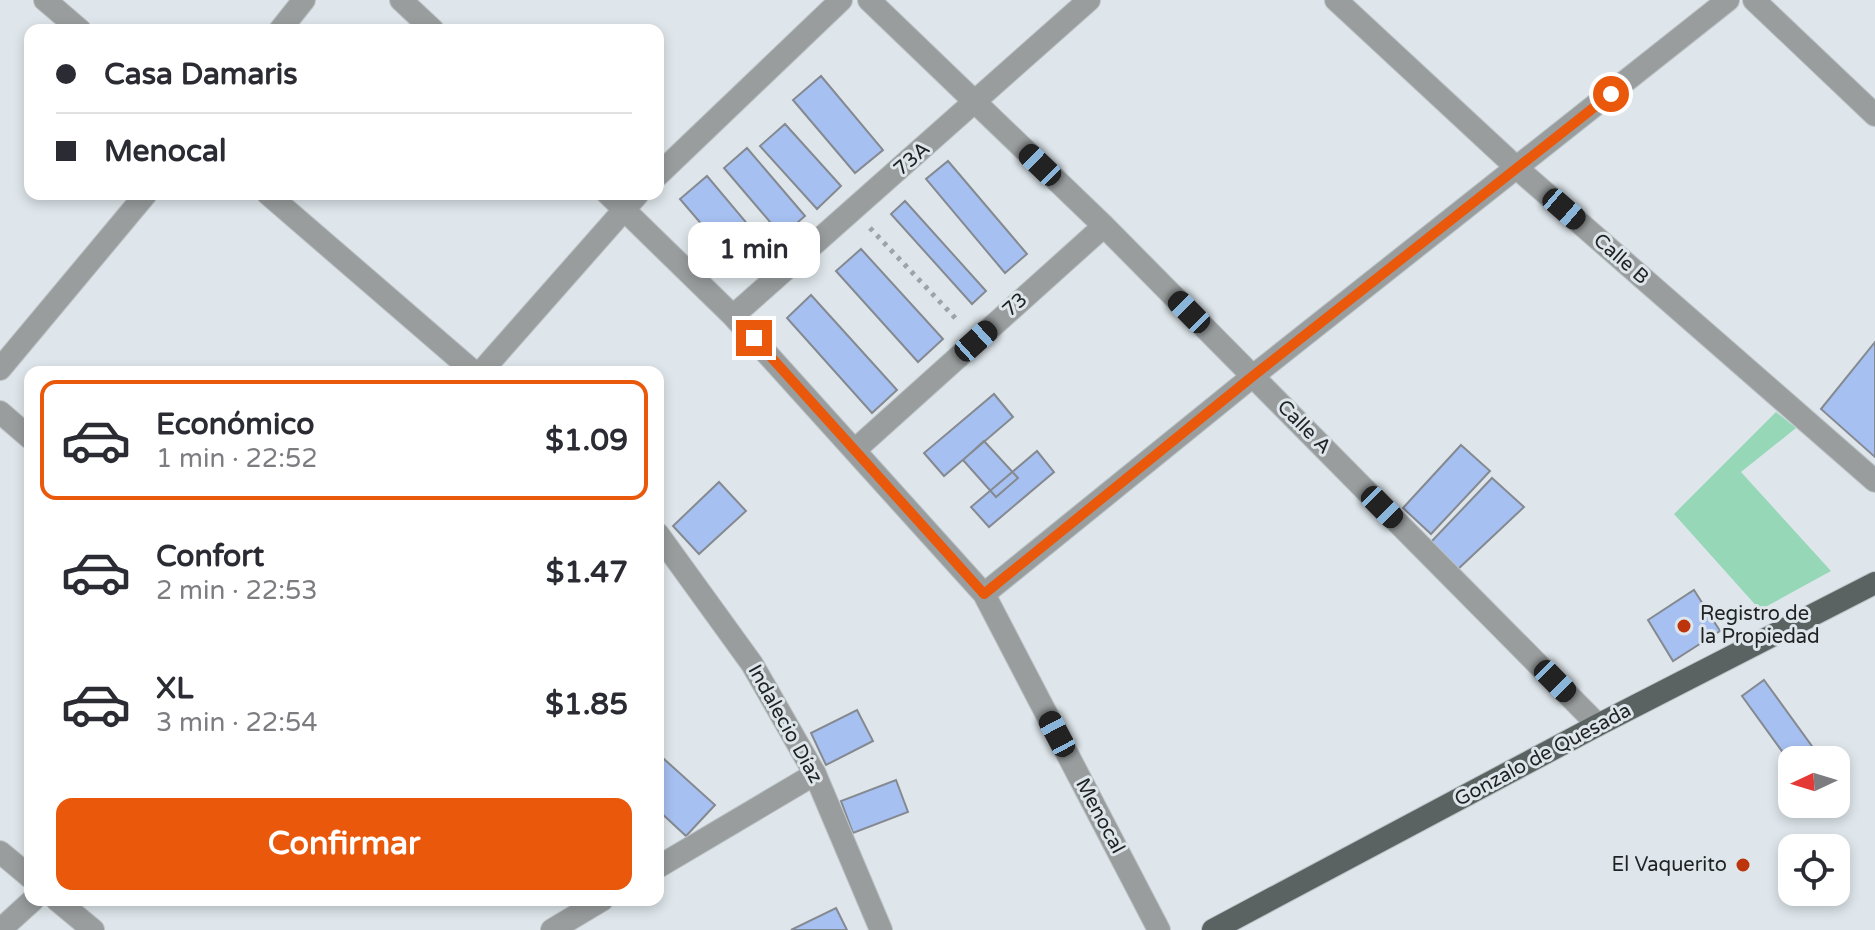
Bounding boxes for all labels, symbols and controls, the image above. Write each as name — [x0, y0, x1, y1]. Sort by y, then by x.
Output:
text: Casa Damaris — [104, 56, 298, 93]
route start — [1593, 76, 1629, 112]
text: Menocal — [104, 133, 226, 170]
street label: 73A — [889, 137, 935, 181]
car — [1014, 140, 1066, 190]
car — [1538, 184, 1590, 234]
callout: 1 min — [688, 222, 820, 278]
street label: Calle B — [1588, 228, 1654, 290]
text: 1 min — [719, 234, 789, 265]
car — [1164, 287, 1214, 337]
street label: 73 — [998, 288, 1032, 322]
car — [950, 316, 1002, 366]
route end — [736, 320, 772, 356]
street label: Calle A — [1272, 395, 1336, 459]
icon: car — [60, 404, 132, 476]
text: Económico — [156, 406, 314, 443]
text: $1.09 — [545, 422, 628, 459]
text: 1 min · 22:52 — [156, 443, 318, 474]
car — [1357, 482, 1407, 532]
icon: car — [60, 536, 132, 608]
text: Confort — [156, 538, 264, 575]
text: $1.47 — [546, 554, 628, 591]
text: 2 min · 22:53 — [156, 575, 318, 606]
place label: Registro de la Propiedad — [1700, 602, 1820, 649]
marker: Registro de la Propiedad — [1675, 617, 1693, 635]
car — [1530, 656, 1580, 706]
street label: Indalecio Díaz — [743, 661, 827, 788]
icon: car — [60, 668, 132, 740]
text: XL — [156, 670, 193, 707]
text: $1.85 — [545, 686, 628, 723]
street label: Gonzalo de Quesada — [1451, 698, 1635, 812]
text: 3 min · 22:54 — [156, 707, 318, 738]
car — [1035, 707, 1079, 761]
north arrow — [1778, 746, 1850, 818]
map controls — [1778, 746, 1850, 906]
street label: Menocal — [1070, 774, 1130, 858]
button: Confirmar — [56, 798, 632, 890]
button: locate — [1778, 834, 1850, 906]
place label: El Vaquerito — [1612, 853, 1727, 877]
marker: El Vaquerito — [1734, 856, 1752, 874]

